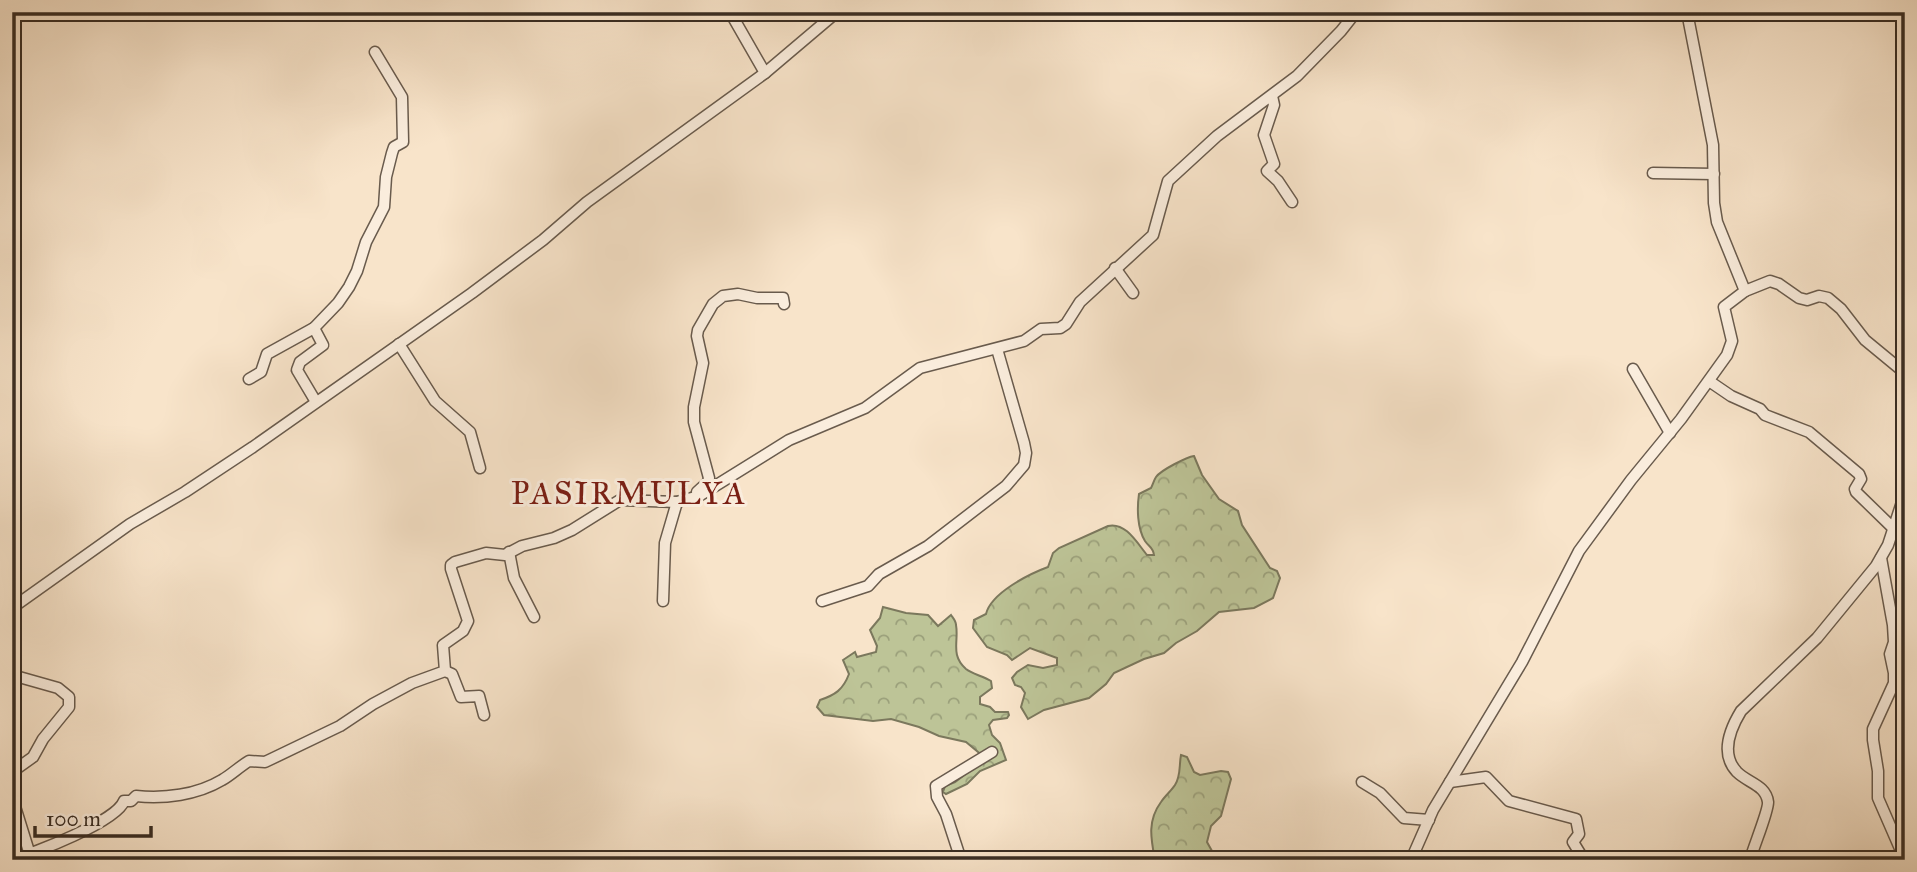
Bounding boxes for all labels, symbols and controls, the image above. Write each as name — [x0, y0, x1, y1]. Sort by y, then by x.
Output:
district label: PASIRMULYA — [511, 474, 747, 513]
scale bar — [35, 795, 150, 839]
text: 100 m — [46, 806, 101, 832]

